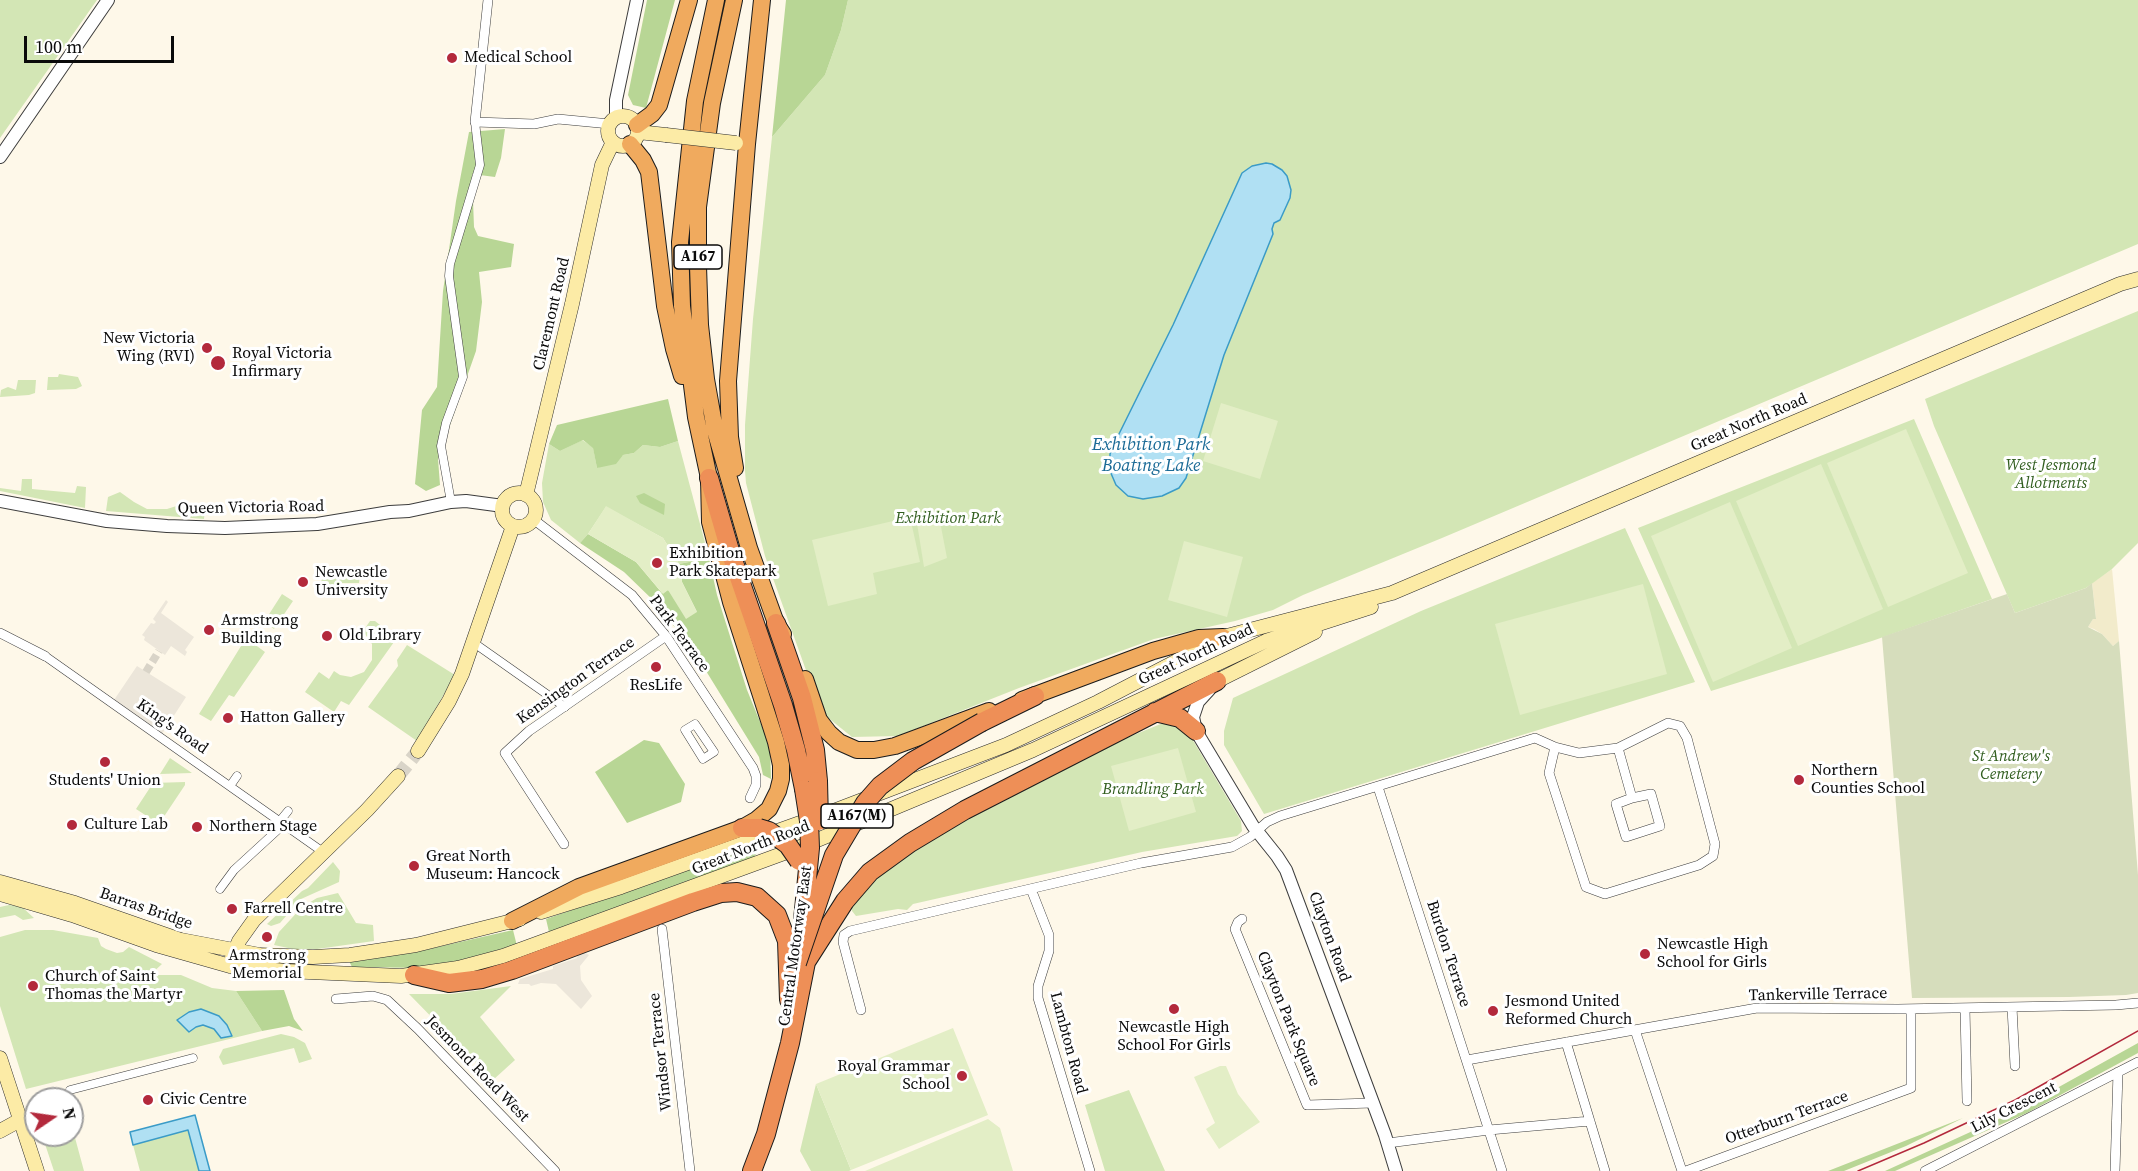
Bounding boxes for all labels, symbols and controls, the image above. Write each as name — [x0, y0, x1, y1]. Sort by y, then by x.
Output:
scale bar — [27, 24, 177, 62]
text: 100 m — [35, 34, 82, 59]
place label: Medical School — [464, 48, 572, 68]
marker: Medical School — [445, 51, 459, 65]
road number: A167 — [674, 245, 722, 269]
street label: Claremont Road — [530, 256, 574, 372]
place label: New Victoria Wing (RVI) — [103, 329, 195, 367]
marker: New Victoria Wing (RVI) — [200, 341, 214, 355]
place label: Royal Victoria Infirmary — [232, 344, 332, 382]
marker: Royal Victoria Infirmary — [209, 354, 227, 372]
street label: Great North Road — [1688, 390, 1810, 456]
water label: Exhibition Park Boating Lake — [1092, 434, 1210, 476]
park label: West Jesmond Allotments — [2006, 456, 2096, 494]
street label: Queen Victoria Road — [177, 497, 325, 519]
park label: Exhibition Park — [895, 509, 1001, 529]
place label: Exhibition Park Skatepark — [669, 544, 776, 582]
marker: Exhibition Park Skatepark — [650, 556, 664, 570]
place label: Newcastle University — [315, 563, 388, 601]
marker: Newcastle University — [296, 575, 310, 589]
street label: Park Terrace — [645, 592, 713, 676]
place label: Armstrong Building — [221, 611, 298, 649]
street label: Great North Road — [1135, 620, 1257, 690]
marker: Armstrong Building — [202, 623, 216, 637]
place label: Old Library — [339, 626, 421, 646]
marker: Old Library — [320, 629, 334, 643]
street label: Kensington Terrace — [513, 633, 639, 729]
marker: ResLife — [649, 660, 663, 674]
place label: ResLife — [630, 676, 682, 696]
street label: King's Road — [133, 695, 211, 759]
place label: Hatton Gallery — [240, 708, 345, 728]
marker: Hatton Gallery — [221, 711, 235, 725]
park label: St Andrew's Cemetery — [1972, 747, 2050, 785]
marker: Students' Union — [98, 755, 112, 769]
place label: Northern Counties School — [1811, 761, 1925, 799]
place label: Students' Union — [49, 771, 161, 791]
marker: Northern Counties School — [1792, 773, 1806, 787]
park label: Brandling Park — [1102, 780, 1204, 800]
road number: A167(M) — [821, 804, 893, 828]
place label: Culture Lab — [84, 815, 168, 835]
place label: Northern Stage — [209, 817, 317, 837]
street label: Great North Road — [689, 817, 813, 879]
marker: Culture Lab — [65, 818, 79, 832]
marker: Northern Stage — [190, 820, 204, 834]
place label: Great North Museum: Hancock — [426, 847, 560, 885]
marker: Great North Museum: Hancock — [407, 859, 421, 873]
street label: Central Motorway East — [775, 865, 817, 1027]
street label: Barras Bridge — [97, 884, 195, 934]
street label: Clayton Road — [1304, 889, 1354, 985]
street label: Burdon Terrace — [1422, 898, 1474, 1010]
place label: Farrell Centre — [244, 899, 343, 919]
marker: Farrell Centre — [225, 902, 239, 916]
marker: Armstrong Memorial — [260, 930, 274, 944]
place label: Newcastle High School for Girls — [1657, 935, 1768, 973]
place label: Armstrong Memorial — [228, 946, 306, 984]
marker: Newcastle High School for Girls — [1638, 947, 1652, 961]
street label: Clayton Park Square — [1252, 949, 1324, 1089]
place label: Church of Saint Thomas the Martyr — [45, 967, 182, 1005]
marker: Church of Saint Thomas the Martyr — [26, 979, 40, 993]
street label: Tankerville Terrace — [1748, 984, 1888, 1006]
street label: Lambton Road — [1045, 990, 1091, 1096]
street label: Windsor Terrace — [645, 992, 677, 1112]
place label: Jesmond United Reformed Church — [1505, 992, 1632, 1030]
marker: Newcastle High School For Girls — [1167, 1002, 1181, 1016]
marker: Jesmond United Reformed Church — [1486, 1004, 1500, 1018]
street label: Jesmond Road West — [421, 1012, 533, 1126]
place label: Newcastle High School For Girls — [1117, 1018, 1231, 1056]
place label: Royal Grammar School — [837, 1057, 950, 1095]
marker: Royal Grammar School — [955, 1069, 969, 1083]
street label: Lily Crescent — [1968, 1078, 2060, 1138]
north arrow — [24, 1087, 84, 1147]
street label: Otterburn Terrace — [1723, 1087, 1851, 1149]
place label: Civic Centre — [160, 1090, 247, 1110]
marker: Civic Centre — [141, 1093, 155, 1107]
text: N — [58, 1105, 82, 1122]

